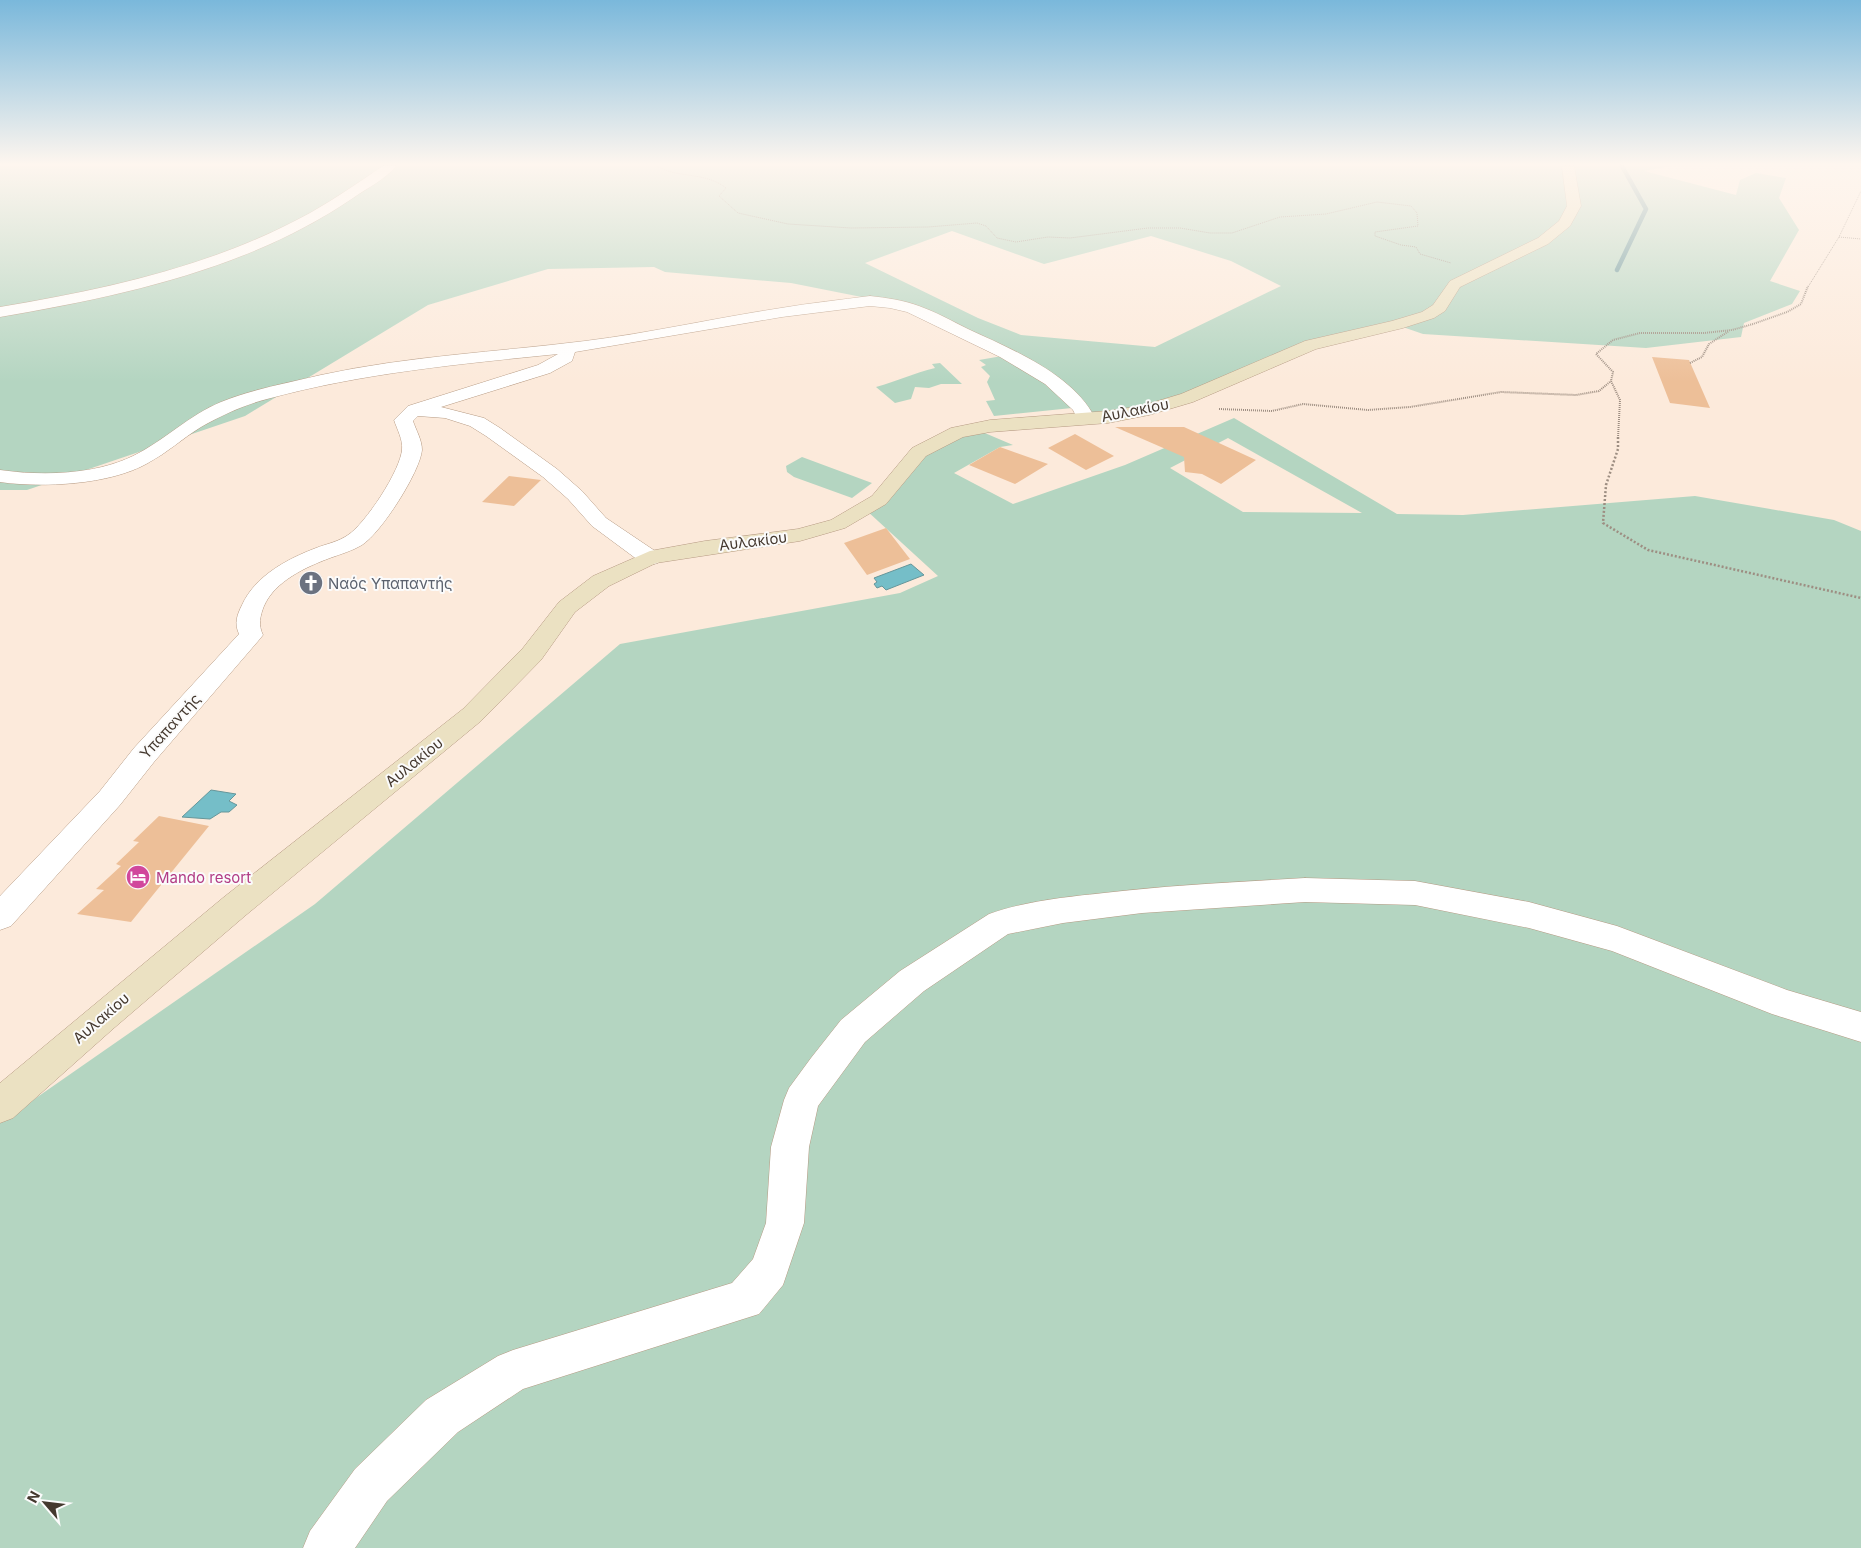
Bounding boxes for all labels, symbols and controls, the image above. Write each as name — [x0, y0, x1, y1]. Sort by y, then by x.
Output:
street label: Αυλακίου — [1100, 394, 1170, 426]
street label: Αυλακίου — [718, 527, 788, 555]
church icon: Ναός Υπαπαντής — [298, 570, 324, 596]
place label: Ναός Υπαπαντής — [328, 574, 453, 593]
street label: Υπαπαντής — [136, 689, 204, 763]
street label: Αυλακίου — [381, 733, 447, 791]
hotel icon: Mando resort — [125, 864, 151, 890]
place label: Mando resort — [156, 868, 251, 887]
street label: Αυλακίου — [69, 988, 133, 1048]
north arrow — [20, 1478, 70, 1528]
text: N — [23, 1488, 43, 1505]

